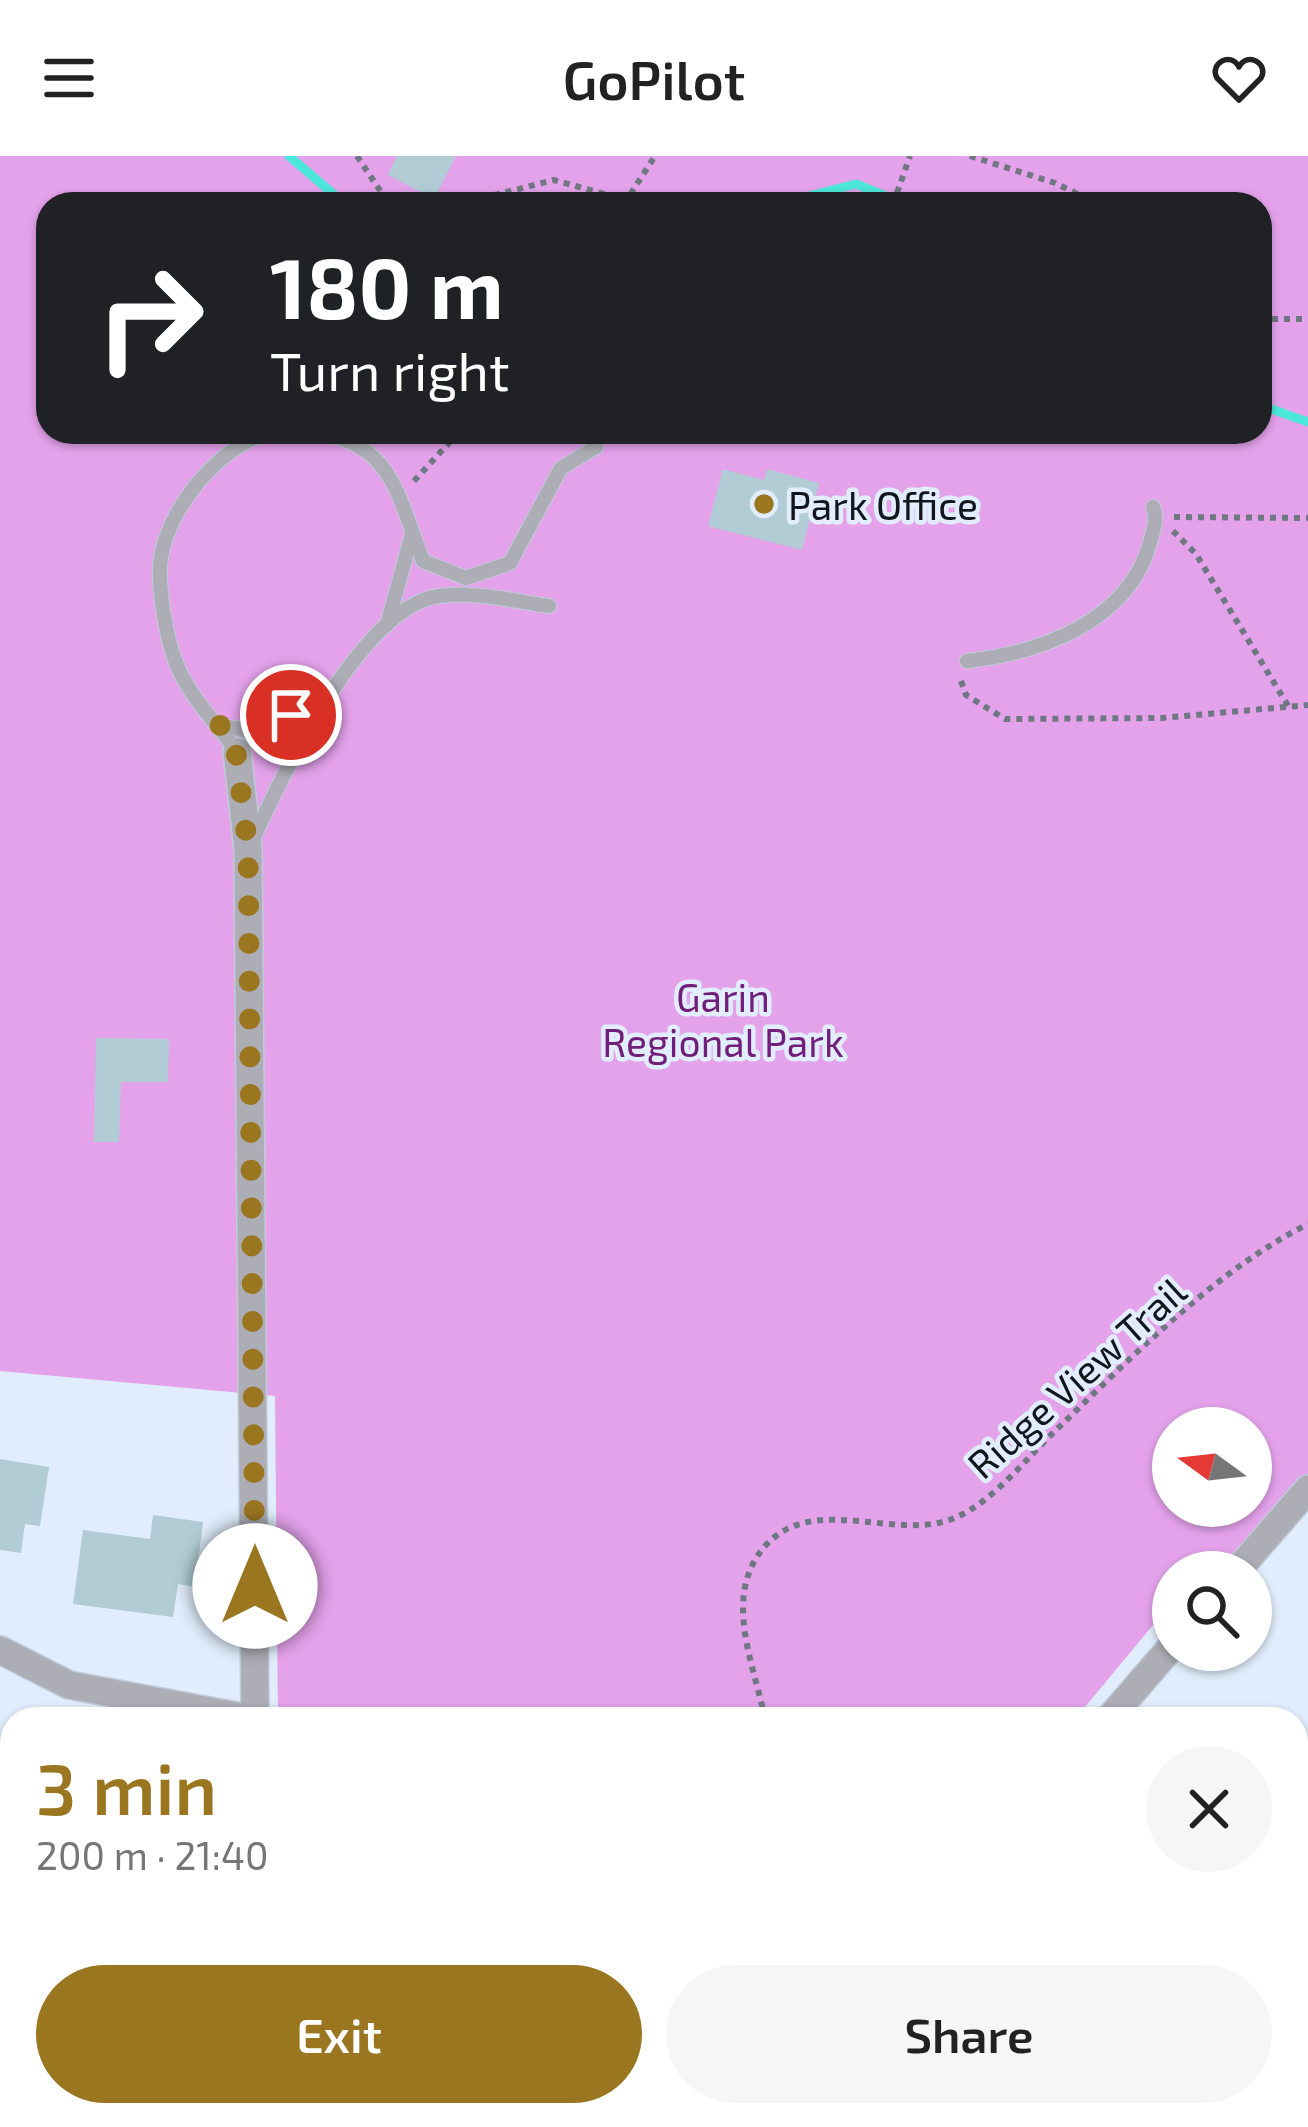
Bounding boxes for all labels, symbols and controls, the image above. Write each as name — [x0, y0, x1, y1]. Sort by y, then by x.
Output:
icon: menu — [36, 45, 102, 111]
icon: heart — [1206, 45, 1272, 111]
text: GoPilot — [563, 46, 745, 111]
text: 180 m — [270, 235, 504, 336]
icon: right — [72, 240, 228, 396]
text: Turn right — [270, 337, 510, 402]
place label: Park Office — [788, 481, 978, 528]
marker: Park Office — [751, 491, 777, 517]
pin — [240, 664, 342, 766]
icon: arrive — [258, 682, 324, 748]
park label: Garin Regional Park — [602, 973, 844, 1065]
street label: Ridge View Trail — [957, 1266, 1195, 1487]
north arrow — [1152, 1407, 1272, 1527]
map controls — [1152, 1407, 1272, 1671]
position arrow — [192, 1523, 318, 1649]
button: search — [1152, 1551, 1272, 1671]
text: 3 min — [36, 1743, 217, 1829]
button: close — [1146, 1746, 1272, 1872]
text: 200 m · 21:40 — [36, 1831, 269, 1878]
button: Exit — [36, 1965, 642, 2103]
button: Share — [666, 1965, 1272, 2103]

